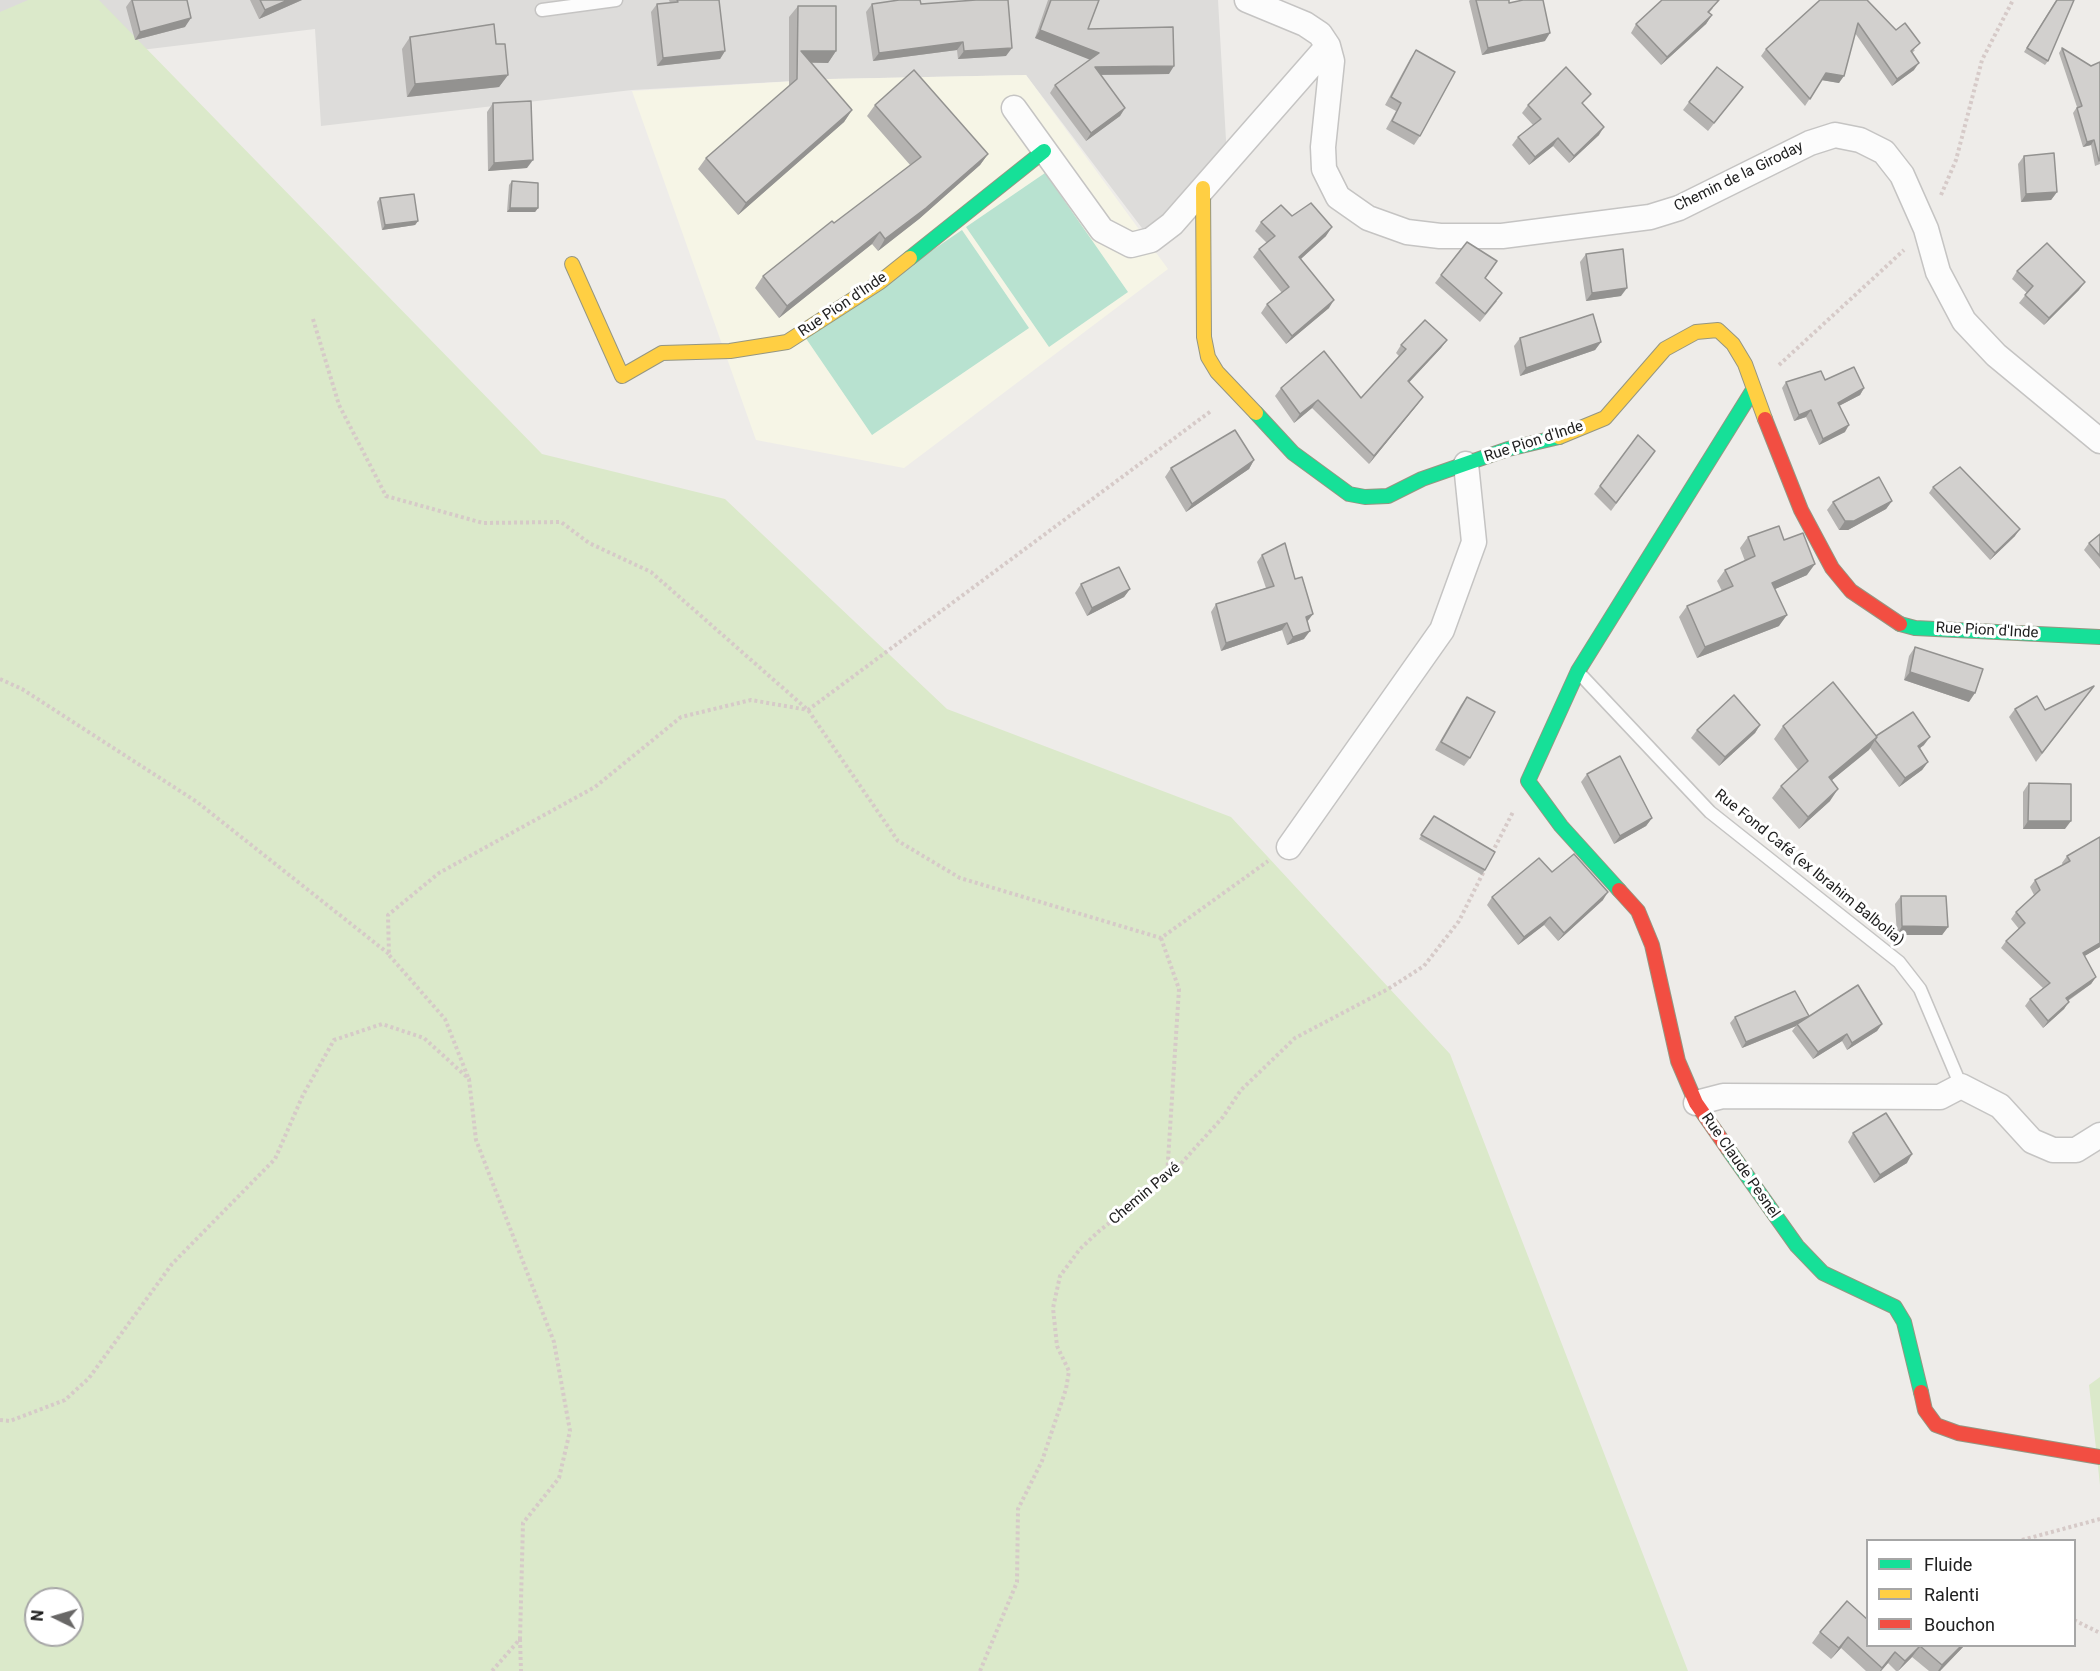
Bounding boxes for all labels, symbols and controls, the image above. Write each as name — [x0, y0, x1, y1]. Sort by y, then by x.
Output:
street label: Chemin de la Giroday — [1672, 138, 1806, 216]
street label: Rue Pion d'Inde — [795, 269, 891, 341]
street label: Rue Pion d'Inde — [1482, 418, 1586, 466]
street label: Rue Pion d'Inde — [1935, 619, 2039, 643]
street label: Rue Fond Café (ex Ibrahim Balbolia) — [1711, 786, 1907, 950]
street label: Rue Claude Pesnel — [1697, 1110, 1783, 1222]
street label: Chemin Pavé — [1106, 1159, 1184, 1229]
legend — [1866, 1539, 2076, 1647]
text: Fluide — [1924, 1554, 1972, 1575]
text: Ralenti — [1924, 1584, 1979, 1605]
north arrow — [24, 1587, 84, 1647]
text: N — [28, 1609, 48, 1622]
text: Bouchon — [1924, 1614, 1995, 1635]

